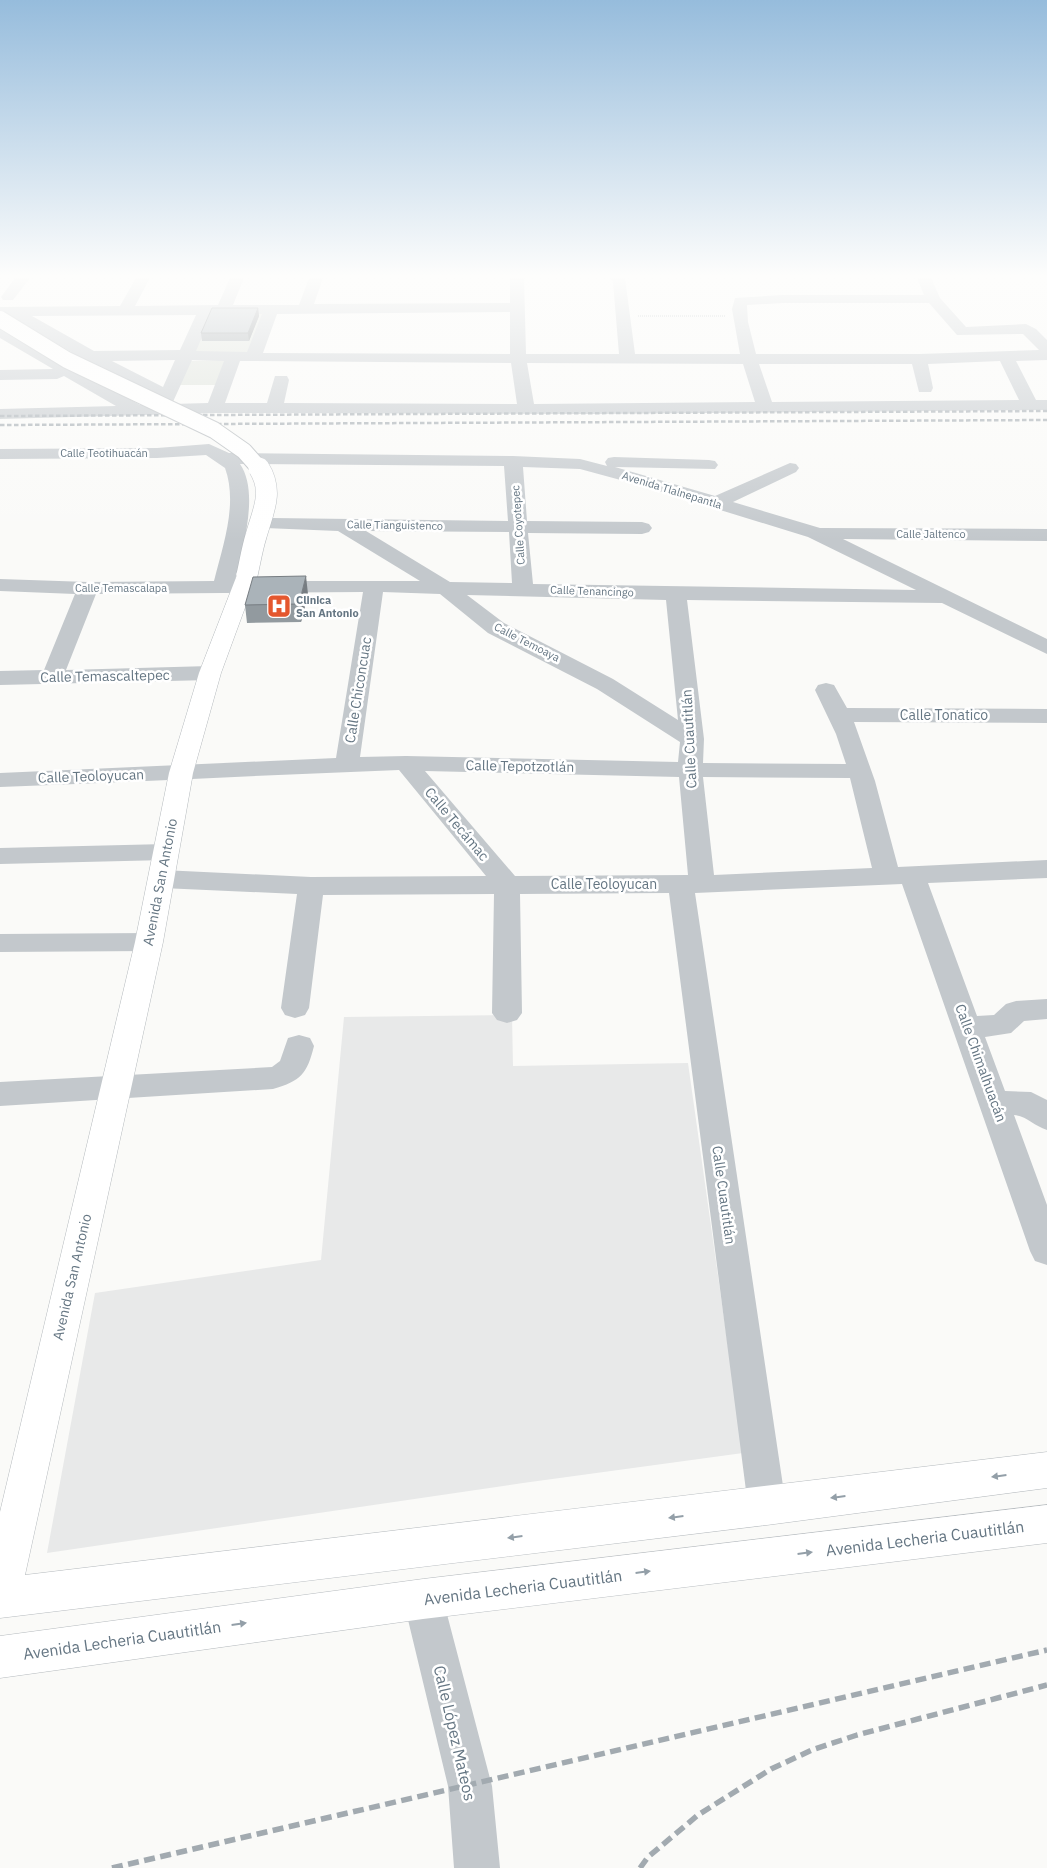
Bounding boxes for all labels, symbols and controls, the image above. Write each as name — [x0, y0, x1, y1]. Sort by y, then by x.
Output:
street label: Calle Teotihuacán — [60, 446, 148, 460]
street label: Avenida Tlalnepantla — [620, 468, 724, 512]
street label: Calle Coyotepec — [508, 484, 528, 565]
street label: Calle Tianguistenco — [347, 517, 443, 533]
street label: Calle Jaltenco — [896, 527, 966, 541]
street label: Calle Temascalapa — [75, 581, 167, 595]
street label: Calle Tenancingo — [550, 583, 634, 599]
hospital icon: Clinica San Antonio — [266, 593, 292, 619]
place label: Clinica San Antonio — [296, 593, 359, 620]
street label: Calle Temoaya — [492, 619, 562, 665]
street label: Calle Chiconcuac — [341, 636, 375, 744]
street label: Calle Temascaltepec — [40, 666, 170, 686]
street label: Calle Cuautitlán — [677, 689, 701, 789]
street label: Calle Tonatico — [900, 706, 988, 724]
street label: Calle Tepotzotlán — [465, 756, 575, 776]
street label: Calle Teoloyucan — [38, 765, 144, 787]
street label: Calle Tecámac — [421, 783, 493, 865]
street label: Avenida San Antonio — [139, 817, 181, 947]
street label: Calle Teoloyucan — [551, 875, 657, 893]
street label: Calle Chimalhuacán — [951, 1002, 1011, 1124]
street label: Calle Cuautitlán — [708, 1145, 740, 1245]
street label: Avenida San Antonio — [49, 1212, 95, 1342]
one-way arrow — [990, 1472, 1006, 1480]
one-way arrow — [829, 1493, 845, 1501]
one-way arrow — [668, 1513, 684, 1521]
street label: Avenida Lecheria Cuautitlán — [825, 1516, 1025, 1560]
one-way arrow — [507, 1533, 523, 1541]
one-way arrow — [797, 1549, 813, 1557]
street label: Avenida Lecheria Cuautitlán — [423, 1565, 623, 1609]
one-way arrow — [636, 1568, 652, 1576]
street label: Avenida Lecheria Cuautitlán — [22, 1616, 222, 1664]
one-way arrow — [231, 1620, 247, 1628]
street label: Calle López Mateos — [430, 1663, 480, 1803]

